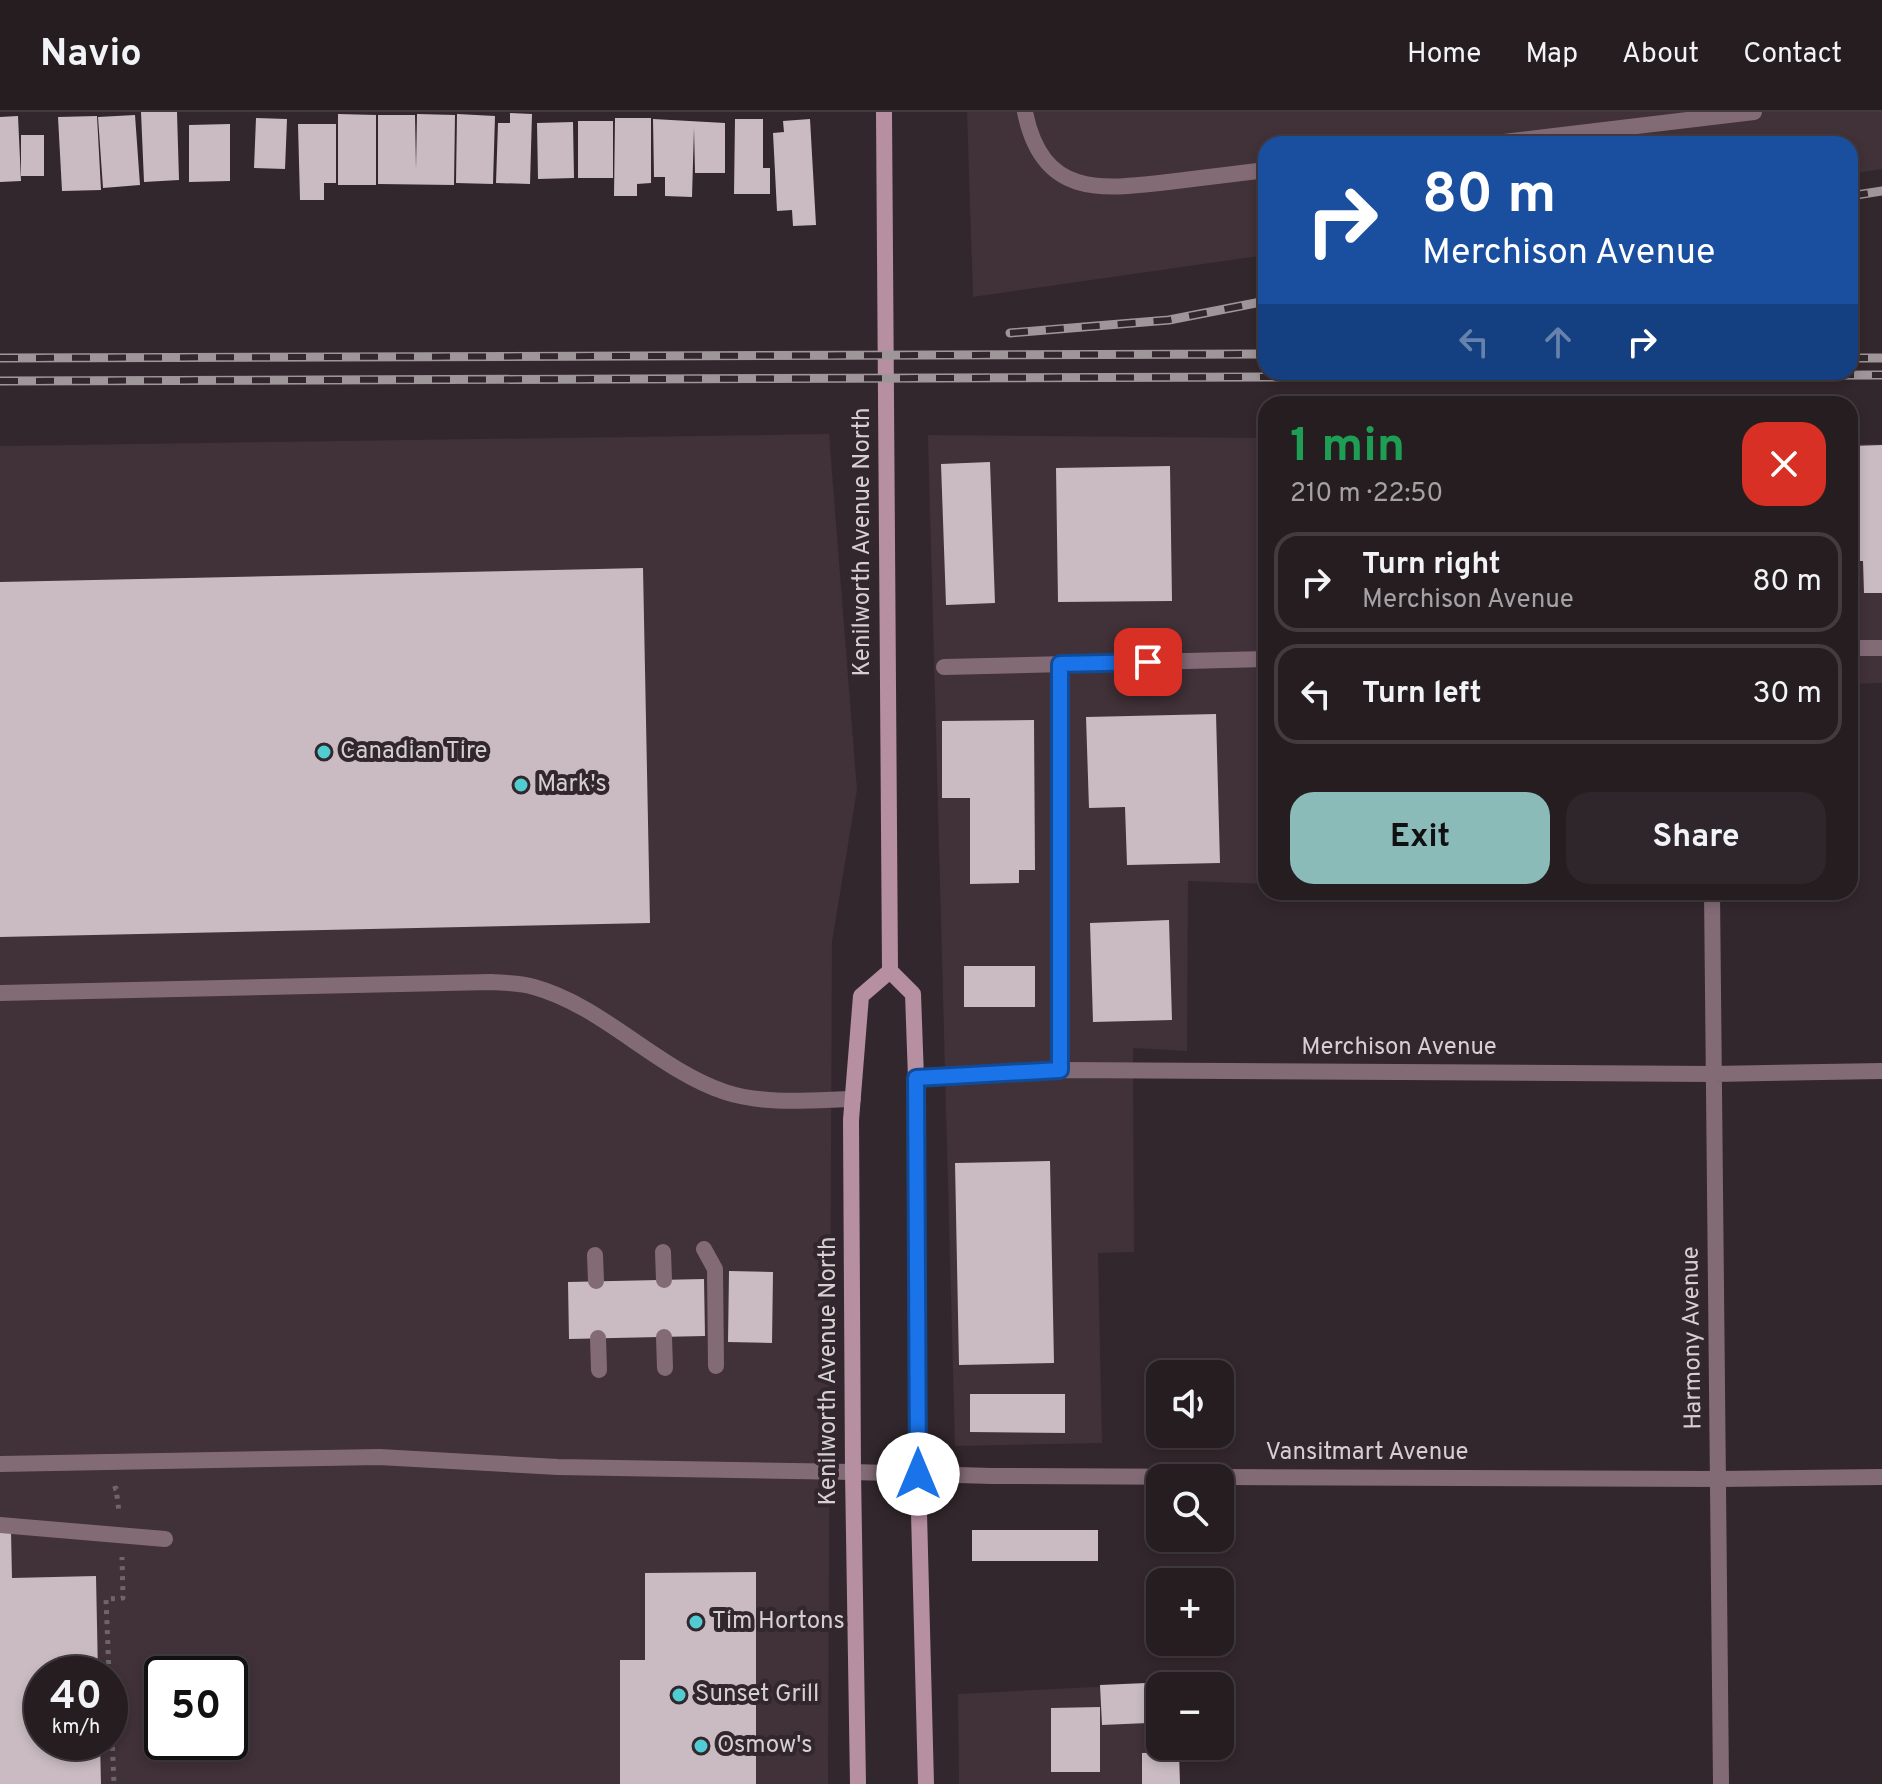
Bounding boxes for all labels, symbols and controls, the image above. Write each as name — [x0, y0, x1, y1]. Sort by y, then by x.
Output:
text: Navio — [40, 31, 142, 80]
text: Home — [1407, 37, 1481, 73]
text: Map — [1525, 37, 1578, 73]
text: About — [1622, 37, 1699, 73]
text: Contact — [1743, 37, 1842, 73]
text: 80 m — [1422, 162, 1556, 232]
icon: right — [1290, 168, 1394, 272]
text: Merchison Avenue — [1422, 231, 1715, 277]
icon: left — [1452, 320, 1496, 364]
icon: ahead — [1536, 320, 1580, 364]
icon: right — [1620, 320, 1664, 364]
street label: Kenilworth Avenue North — [848, 408, 878, 676]
text: 1 min — [1290, 418, 1405, 478]
button: close — [1742, 422, 1826, 506]
text: 210 m · 22:50 — [1290, 478, 1443, 511]
text: Turn right — [1362, 547, 1500, 584]
icon: right — [1294, 560, 1338, 604]
text: 80 m — [1752, 564, 1822, 601]
text: Merchison Avenue — [1362, 584, 1574, 617]
pin — [1114, 628, 1182, 696]
icon: arrive — [1126, 640, 1170, 684]
icon: left — [1294, 672, 1338, 716]
text: Turn left — [1362, 676, 1482, 713]
text: 30 m — [1753, 676, 1822, 713]
place label: Canadian Tire — [340, 737, 488, 767]
marker: Canadian Tire — [315, 743, 333, 761]
place label: Mark's — [537, 770, 607, 800]
marker: Mark's — [512, 776, 530, 794]
button: Exit — [1290, 792, 1550, 884]
button: Share — [1566, 792, 1826, 884]
street label: Merchison Avenue — [1301, 1033, 1497, 1063]
street label: Kenilworth Avenue North — [814, 1237, 844, 1505]
street label: Harmony Avenue — [1676, 1246, 1710, 1430]
map controls — [1146, 1360, 1234, 1760]
button: sound — [1146, 1360, 1234, 1448]
position arrow — [876, 1432, 960, 1516]
street label: Vansitmart Avenue — [1266, 1438, 1468, 1468]
button: search — [1146, 1464, 1234, 1552]
button: + — [1146, 1568, 1234, 1656]
place label: Tim Hortons — [712, 1607, 845, 1637]
marker: Tim Hortons — [687, 1613, 705, 1631]
speed limit sign: 50 — [144, 1656, 248, 1760]
button: − — [1146, 1672, 1234, 1760]
text: 40 — [50, 1673, 102, 1723]
place label: Sunset Grill — [695, 1680, 819, 1710]
marker: Sunset Grill — [670, 1686, 688, 1704]
text: km/h — [52, 1715, 100, 1741]
place label: Osmow's — [717, 1731, 813, 1761]
marker: Osmow's — [692, 1737, 710, 1755]

